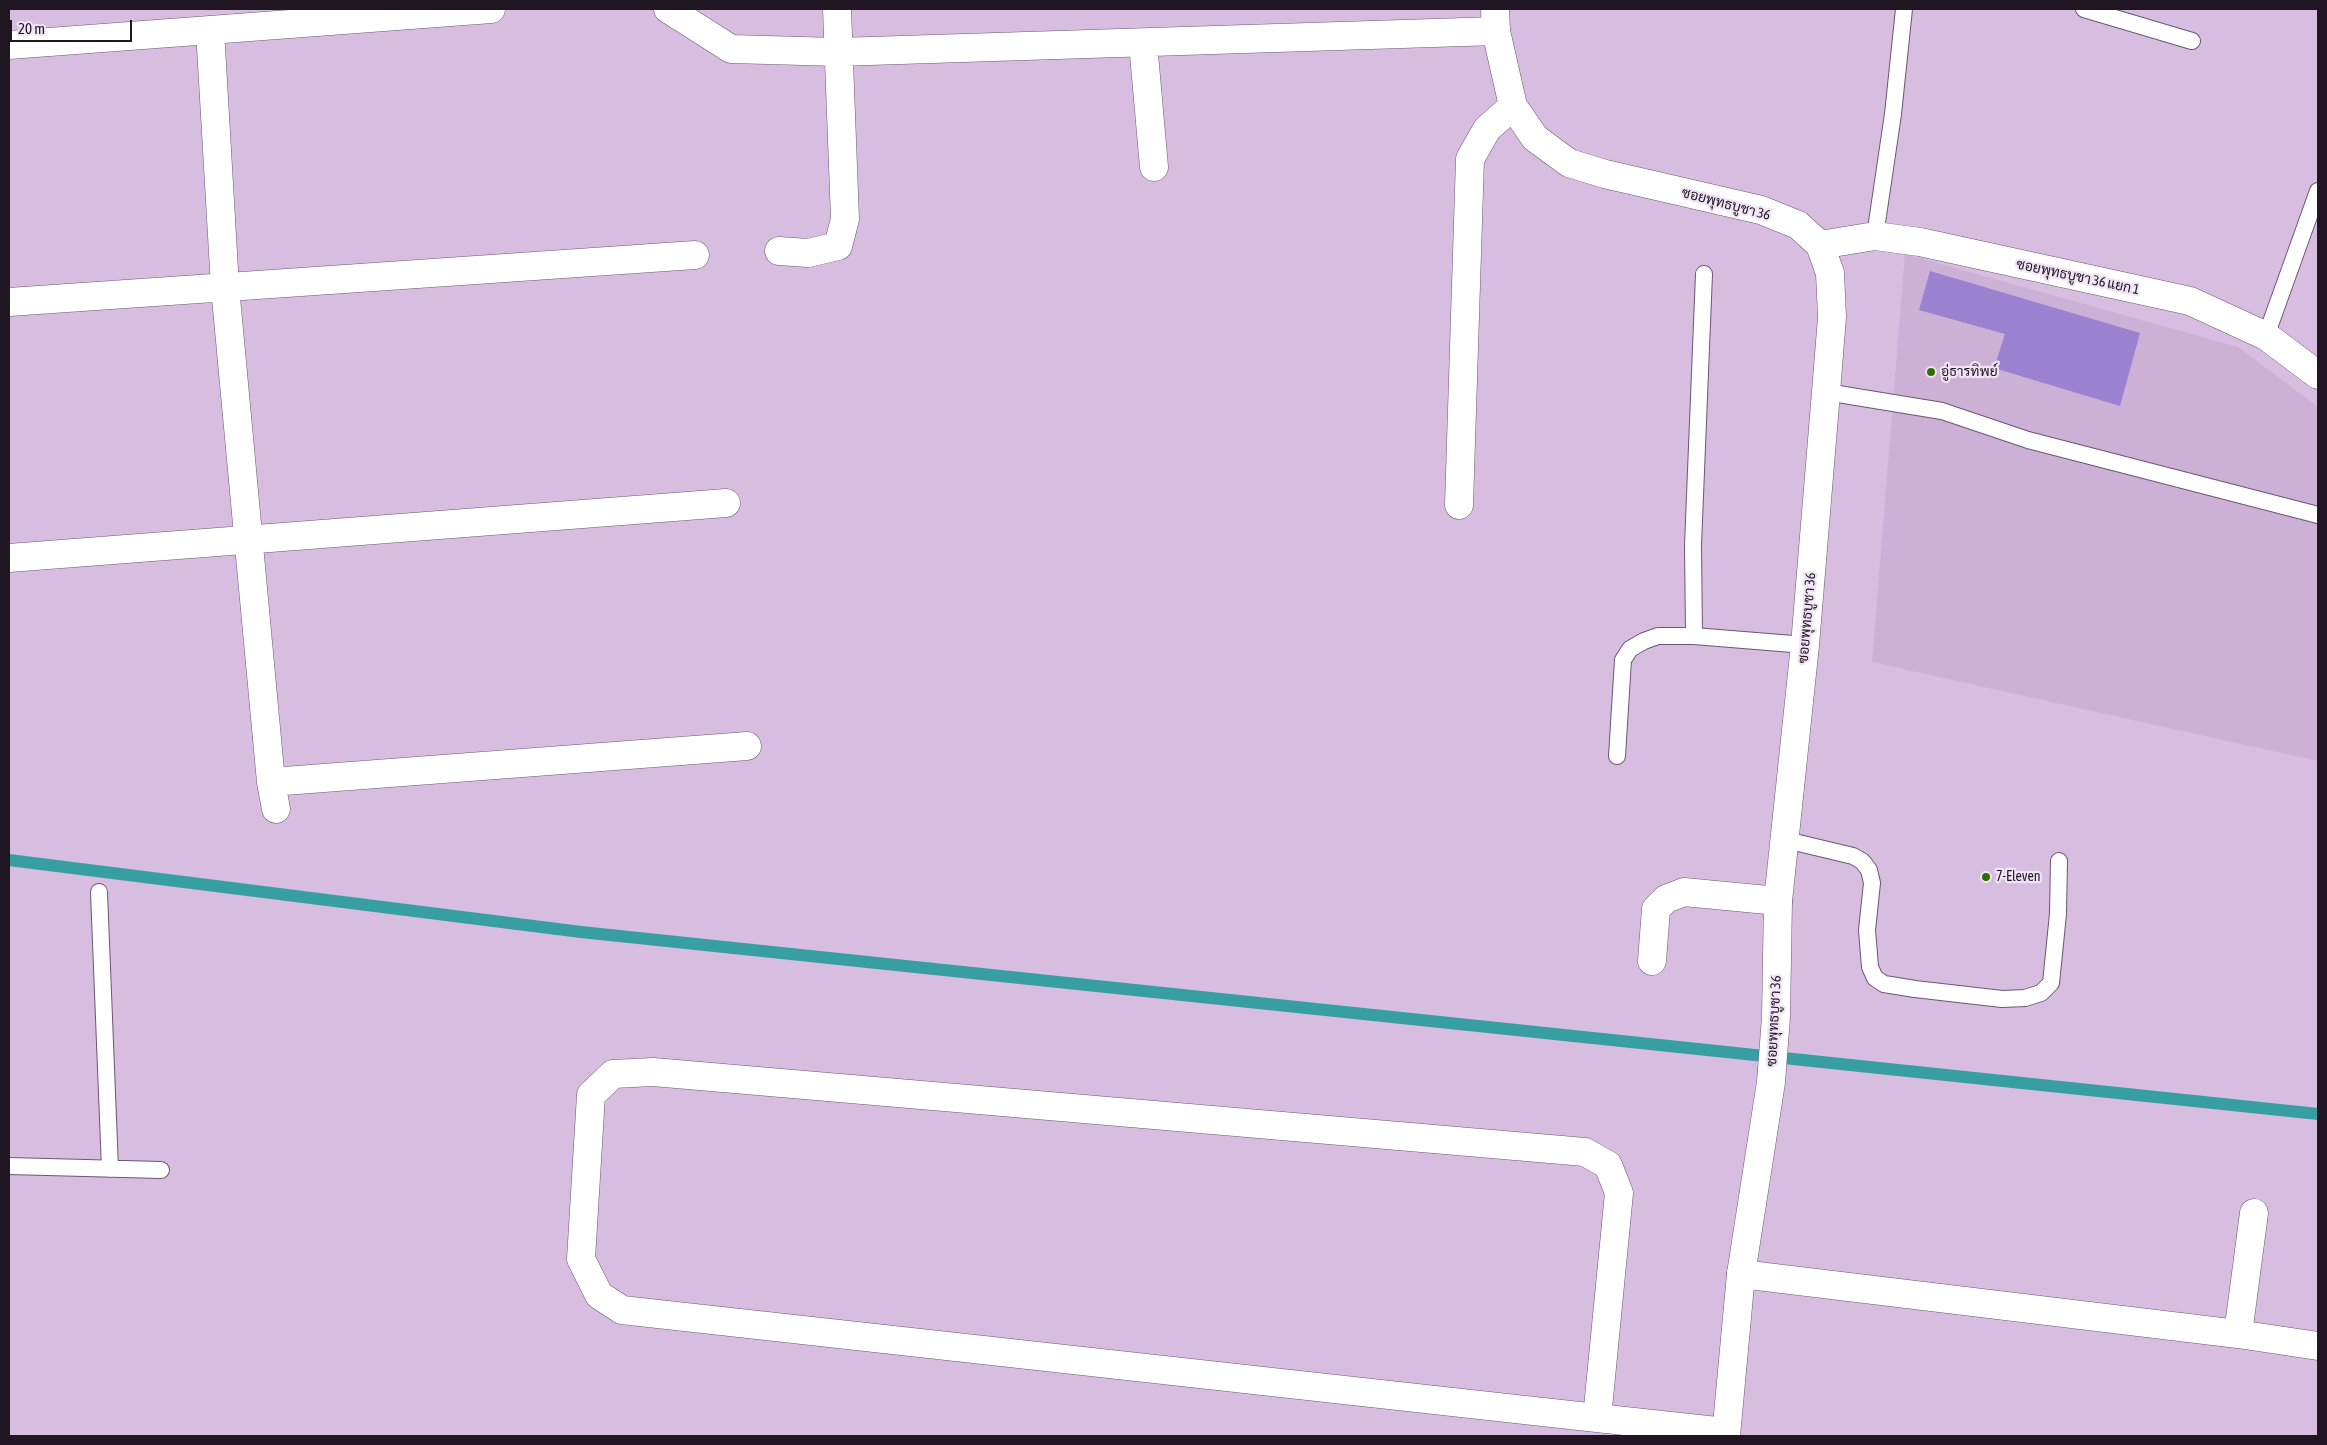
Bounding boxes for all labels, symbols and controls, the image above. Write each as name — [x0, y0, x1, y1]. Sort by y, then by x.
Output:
scale bar — [12, 10, 135, 42]
text: 20 m — [18, 20, 45, 37]
street label: ซอยพุทธบูชา 36 — [1680, 184, 1772, 224]
street label: ซอยพุทธบูชา 36 แยก 1 — [2015, 256, 2141, 298]
place label: อู่ธารทิพย์ — [1941, 364, 1998, 380]
marker: อู่ธารทิพย์ — [1925, 366, 1937, 378]
street label: ซอยพุทธบูชา 36 — [1795, 572, 1819, 664]
place label: 7-Eleven — [1996, 869, 2041, 885]
marker: 7-Eleven — [1980, 871, 1992, 883]
street label: ซอยพุทธบูชา 36 — [1763, 975, 1785, 1067]

